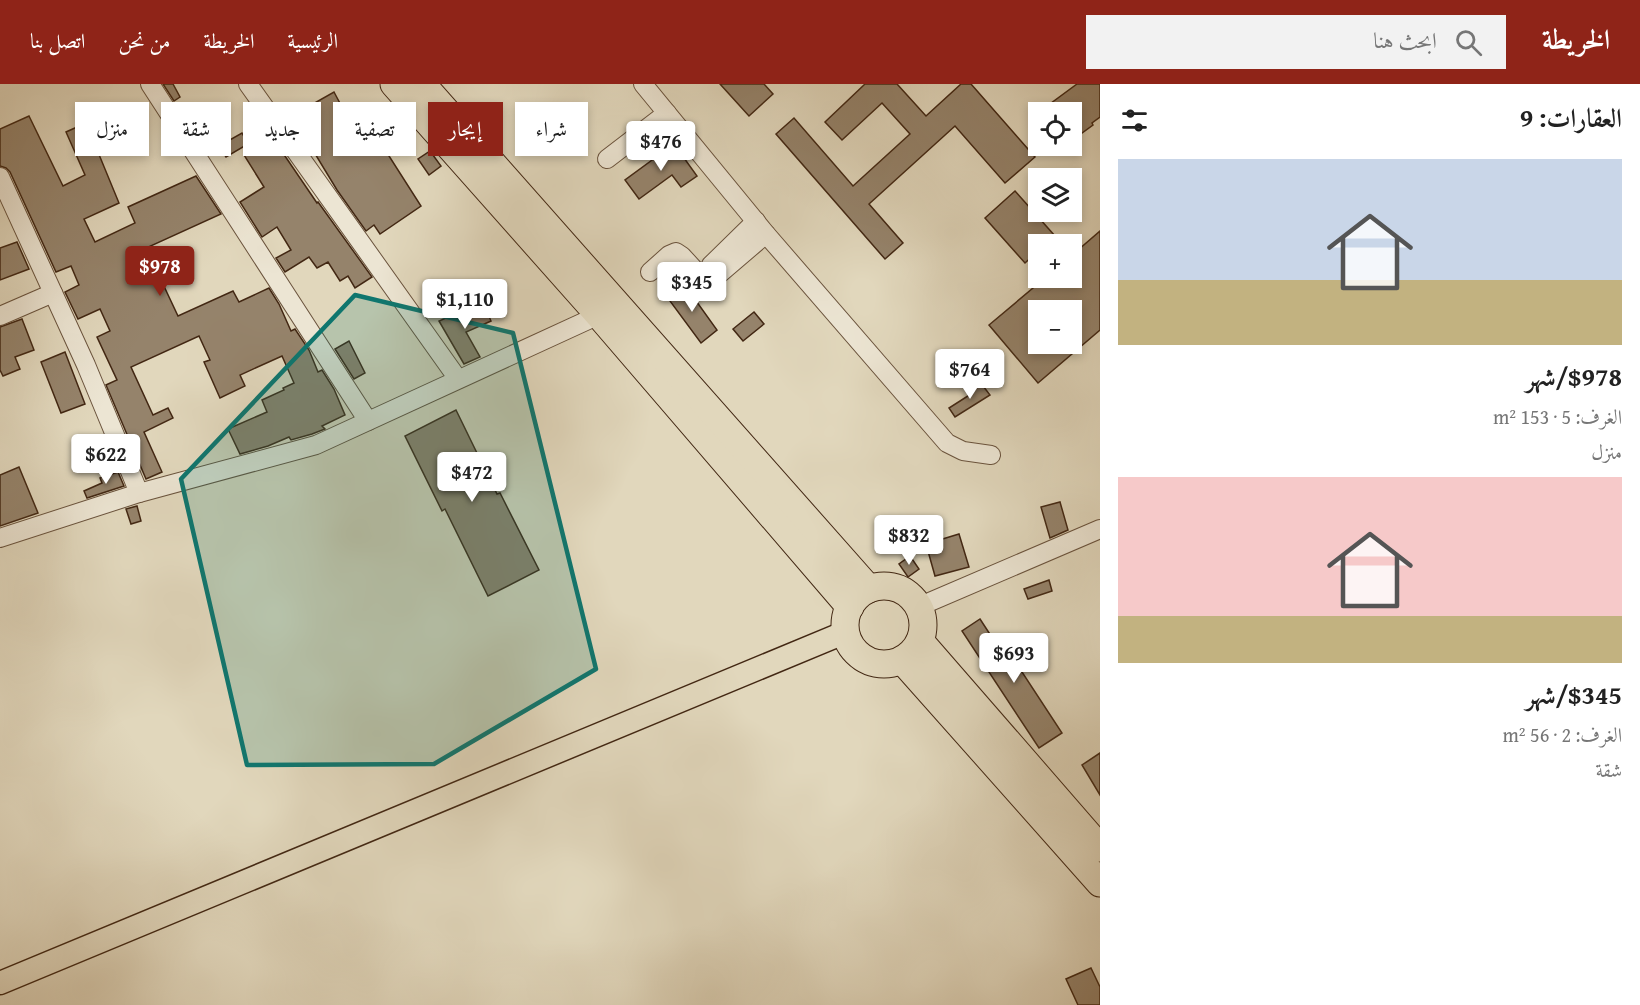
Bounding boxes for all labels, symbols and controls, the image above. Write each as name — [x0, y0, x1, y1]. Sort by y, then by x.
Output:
search box — [1086, 15, 1506, 69]
text: الخريطة — [1542, 18, 1610, 59]
text: ابحث هنا — [1373, 24, 1437, 56]
text: اتصل بنا — [30, 25, 85, 56]
text: من نحن — [118, 25, 171, 56]
text: الخريطة — [204, 25, 255, 56]
text: الرئيسية — [288, 25, 338, 56]
icon: search — [1452, 26, 1485, 59]
text: العقارات: 9 — [1520, 98, 1622, 137]
chip: منزل — [75, 102, 149, 156]
chip: شقة — [161, 102, 231, 156]
chip: جديد — [243, 102, 321, 156]
chip: تصفية — [333, 102, 416, 156]
chip: إيجار — [428, 102, 503, 156]
chip: شراء — [515, 102, 588, 156]
map controls — [1028, 102, 1082, 354]
button: locate — [1028, 102, 1082, 156]
icon: filters — [1118, 104, 1151, 137]
pin: $476 — [625, 121, 697, 172]
text: $476 — [640, 126, 682, 155]
button: layers — [1028, 168, 1082, 222]
icon: home — [1316, 198, 1424, 306]
button: + — [1028, 234, 1082, 288]
pin: $978 — [124, 246, 196, 297]
text: $978 — [139, 251, 181, 280]
pin: $345 — [656, 262, 728, 313]
text: $345 — [671, 267, 713, 296]
pin: $1,110 — [416, 279, 514, 330]
text: $1,110 — [436, 284, 494, 313]
button: − — [1028, 300, 1082, 354]
pin: $764 — [934, 349, 1006, 400]
text: $764 — [949, 354, 991, 383]
text: $978/شهر — [1526, 357, 1622, 396]
text: الغرف: 5 · 153 m² — [1493, 402, 1622, 431]
pin: $622 — [70, 434, 142, 485]
text: منزل — [1591, 437, 1622, 466]
text: $622 — [85, 439, 127, 468]
pin: $472 — [436, 452, 508, 503]
text: $472 — [451, 457, 493, 486]
pin: $832 — [873, 515, 945, 566]
icon: home — [1316, 516, 1424, 624]
text: $832 — [888, 520, 930, 549]
pin: $693 — [978, 633, 1050, 684]
text: $693 — [993, 638, 1035, 667]
text: $345/شهر — [1526, 675, 1622, 714]
text: الغرف: 2 · 56 m² — [1503, 720, 1622, 749]
text: شقة — [1596, 755, 1622, 784]

